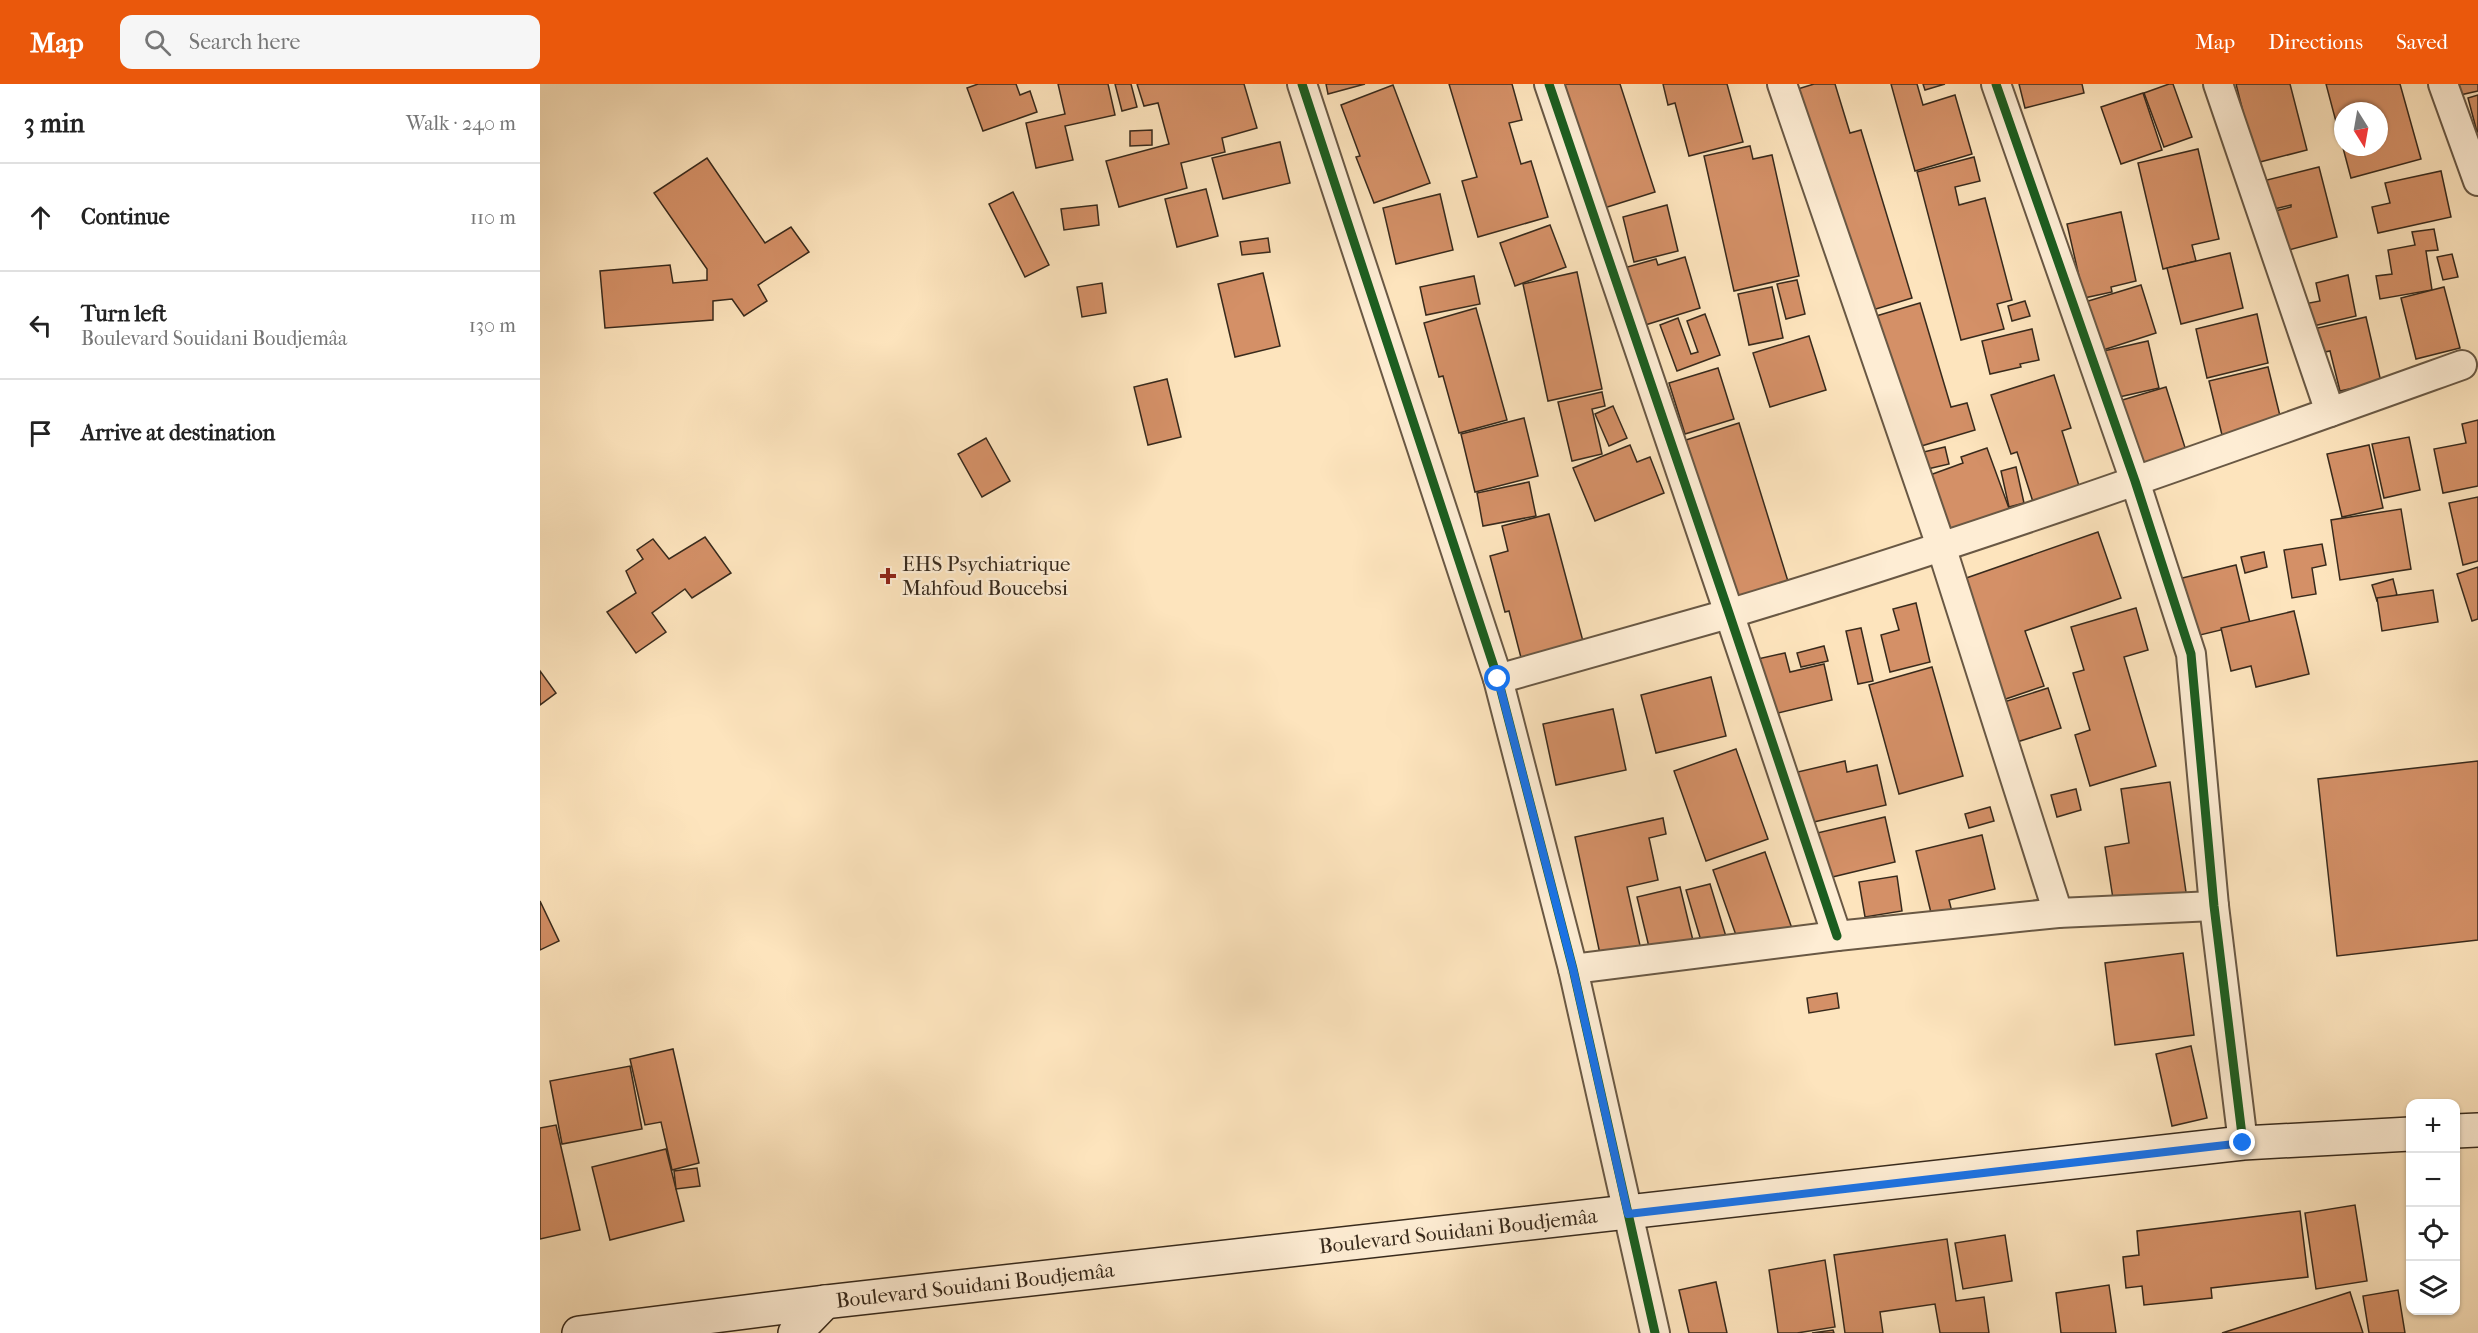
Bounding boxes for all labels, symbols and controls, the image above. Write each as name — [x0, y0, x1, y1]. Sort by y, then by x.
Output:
search box — [120, 15, 540, 69]
text: Map — [30, 26, 84, 59]
icon: search — [141, 26, 174, 59]
text: Search here — [189, 29, 300, 55]
text: Map — [2195, 30, 2235, 54]
text: Directions — [2268, 30, 2363, 54]
text: Saved — [2396, 30, 2448, 54]
north arrow — [2334, 102, 2388, 156]
text: 3 min — [24, 108, 85, 139]
text: Walk · 240 m — [406, 112, 516, 135]
icon: ahead — [24, 201, 57, 234]
text: Continue — [81, 204, 170, 230]
text: 110 m — [470, 206, 516, 229]
text: Turn left — [81, 301, 167, 327]
icon: left — [24, 309, 57, 342]
text: 130 m — [469, 314, 516, 337]
text: Boulevard Souidani Boudjemâa — [81, 327, 347, 350]
icon: arrive — [24, 417, 57, 450]
text: Arrive at destination — [81, 420, 275, 446]
place label: EHS Psychiatrique Mahfoud Boucebsi — [902, 552, 1070, 600]
marker: EHS Psychiatrique Mahfoud Boucebsi — [879, 567, 897, 585]
route start — [1484, 665, 1510, 691]
map controls — [2406, 1099, 2460, 1315]
button: + — [2406, 1099, 2460, 1153]
route end — [2229, 1129, 2255, 1155]
button: − — [2406, 1153, 2460, 1207]
street label: Boulevard Souidani Boudjemâa — [1318, 1203, 1599, 1259]
button: locate — [2406, 1207, 2460, 1261]
street label: Boulevard Souidani Boudjemâa — [835, 1258, 1116, 1313]
button: layers — [2406, 1261, 2460, 1315]

